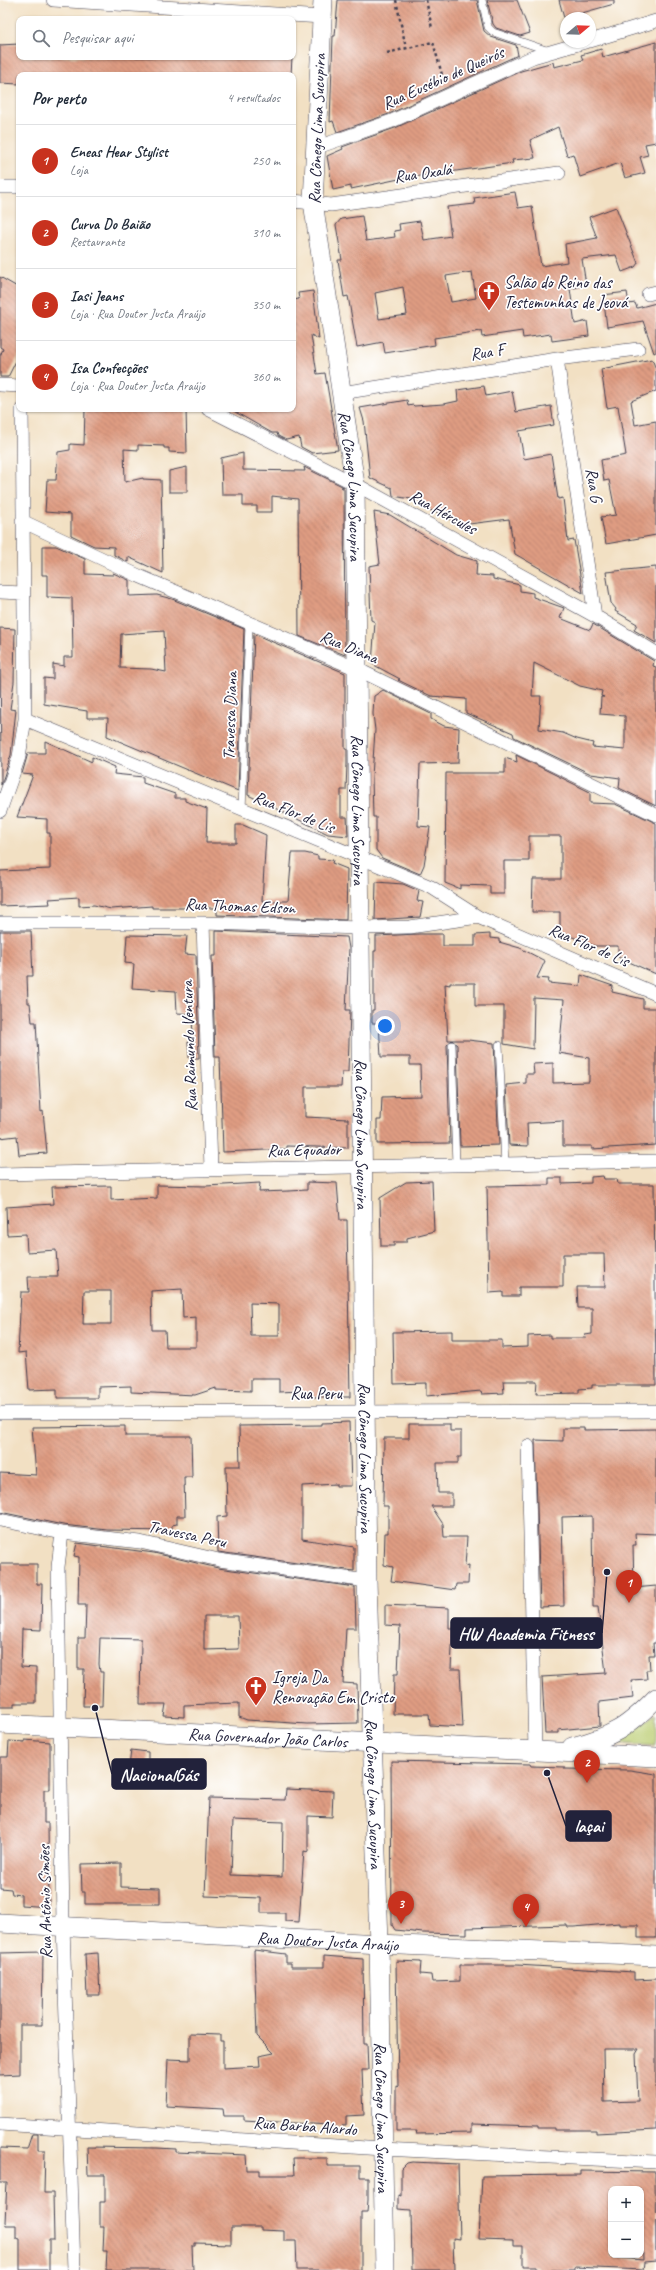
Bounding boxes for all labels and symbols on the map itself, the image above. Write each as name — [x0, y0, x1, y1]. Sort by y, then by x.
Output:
north arrow — [560, 12, 596, 48]
street label: Rua Eusébio de Queirós — [379, 41, 509, 114]
street label: Rua Cônego Lima Sucupira — [304, 52, 330, 204]
street label: Rua Oxalá — [393, 158, 455, 187]
place label: Salão do Reino das Testemunhas de Jeová — [504, 272, 629, 313]
church icon: Salão do Reino das Testemunhas de Jeová — [476, 279, 502, 312]
street label: Rua F — [469, 338, 509, 365]
street label: Rua Cônego Lima Sucupira — [334, 410, 366, 562]
street label: Rua G — [581, 466, 607, 505]
street label: Rua Hércules — [406, 485, 482, 540]
street label: Rua Diana — [317, 625, 382, 669]
street label: Travessa Diana — [218, 669, 242, 761]
street label: Rua Cônego Lima Sucupira — [347, 734, 370, 886]
street label: Rua Flor de Lis — [250, 786, 340, 839]
street label: Rua Thomas Edson — [184, 894, 297, 918]
street label: Rua Flor de Lis — [546, 919, 634, 972]
street label: Rua Raimundo Ventura — [176, 978, 202, 1112]
your location — [375, 1016, 395, 1036]
street label: Rua Cônego Lima Sucupira — [351, 1058, 373, 1210]
street label: Rua Equador — [267, 1139, 343, 1161]
street label: Rua Cônego Lima Sucupira — [354, 1382, 377, 1534]
street label: Rua Peru — [290, 1383, 343, 1404]
street label: Travessa Peru — [146, 1515, 230, 1553]
pin: 1 — [616, 1570, 642, 1603]
callout: HW Academia Fitness — [451, 1618, 602, 1648]
text: HW Academia Fitness — [458, 1623, 595, 1645]
place label: Igreja Da Renovação Em Cristo — [272, 1667, 396, 1708]
church icon: Igreja Da Renovação Em Cristo — [243, 1674, 269, 1707]
street label: Rua Cônego Lima Sucupira — [361, 1718, 387, 1870]
street label: Rua Governador João Carlos — [188, 1723, 350, 1752]
pin: 2 — [574, 1750, 600, 1783]
callout: NacionalGás — [112, 1759, 206, 1789]
text: NacionalGás — [120, 1764, 200, 1786]
callout: laçai — [566, 1811, 611, 1841]
text: laçai — [574, 1815, 606, 1837]
street label: Rua Antônio Simões — [33, 1843, 56, 1959]
pin: 3 — [388, 1891, 414, 1924]
pin: 4 — [513, 1894, 539, 1927]
street label: Rua Doutor Justa Araújo — [256, 1927, 400, 1955]
street label: Rua Cônego Lima Sucupira — [370, 2042, 394, 2194]
street label: Rua Barba Alardo — [253, 2112, 358, 2140]

